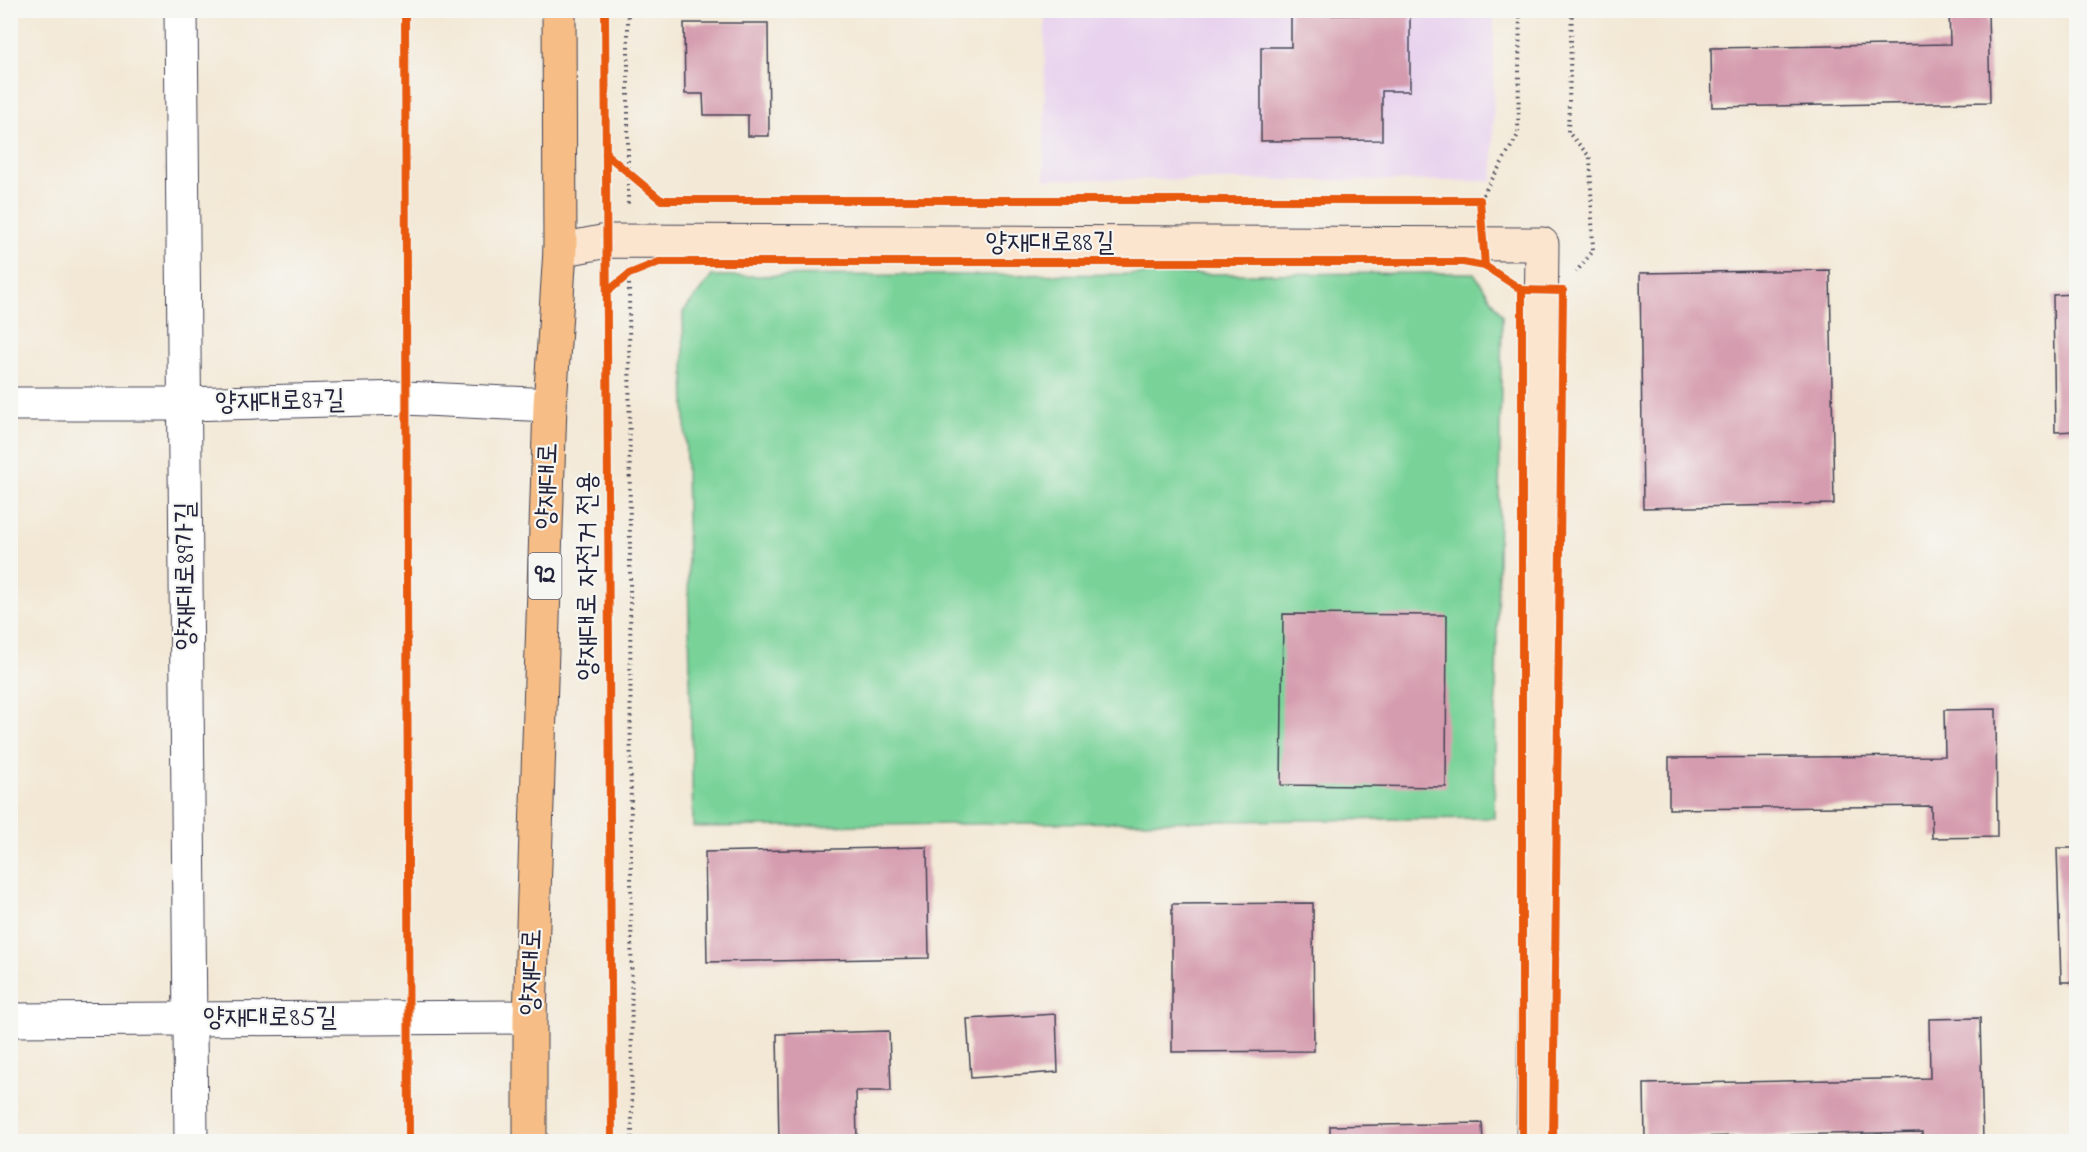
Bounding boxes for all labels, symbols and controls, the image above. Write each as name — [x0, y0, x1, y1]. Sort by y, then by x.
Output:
street label: 양재대로88길 — [986, 224, 1115, 263]
street label: 양재대로87길 — [215, 381, 346, 423]
street label: 양재대로 — [527, 442, 569, 530]
street label: 양재대로 자전거 전용 — [569, 471, 608, 681]
street label: 양재대로89가길 — [167, 501, 206, 650]
road number: 92 — [528, 553, 562, 599]
street label: 양재대로 — [511, 928, 553, 1016]
street label: 양재대로85길 — [203, 999, 337, 1038]

